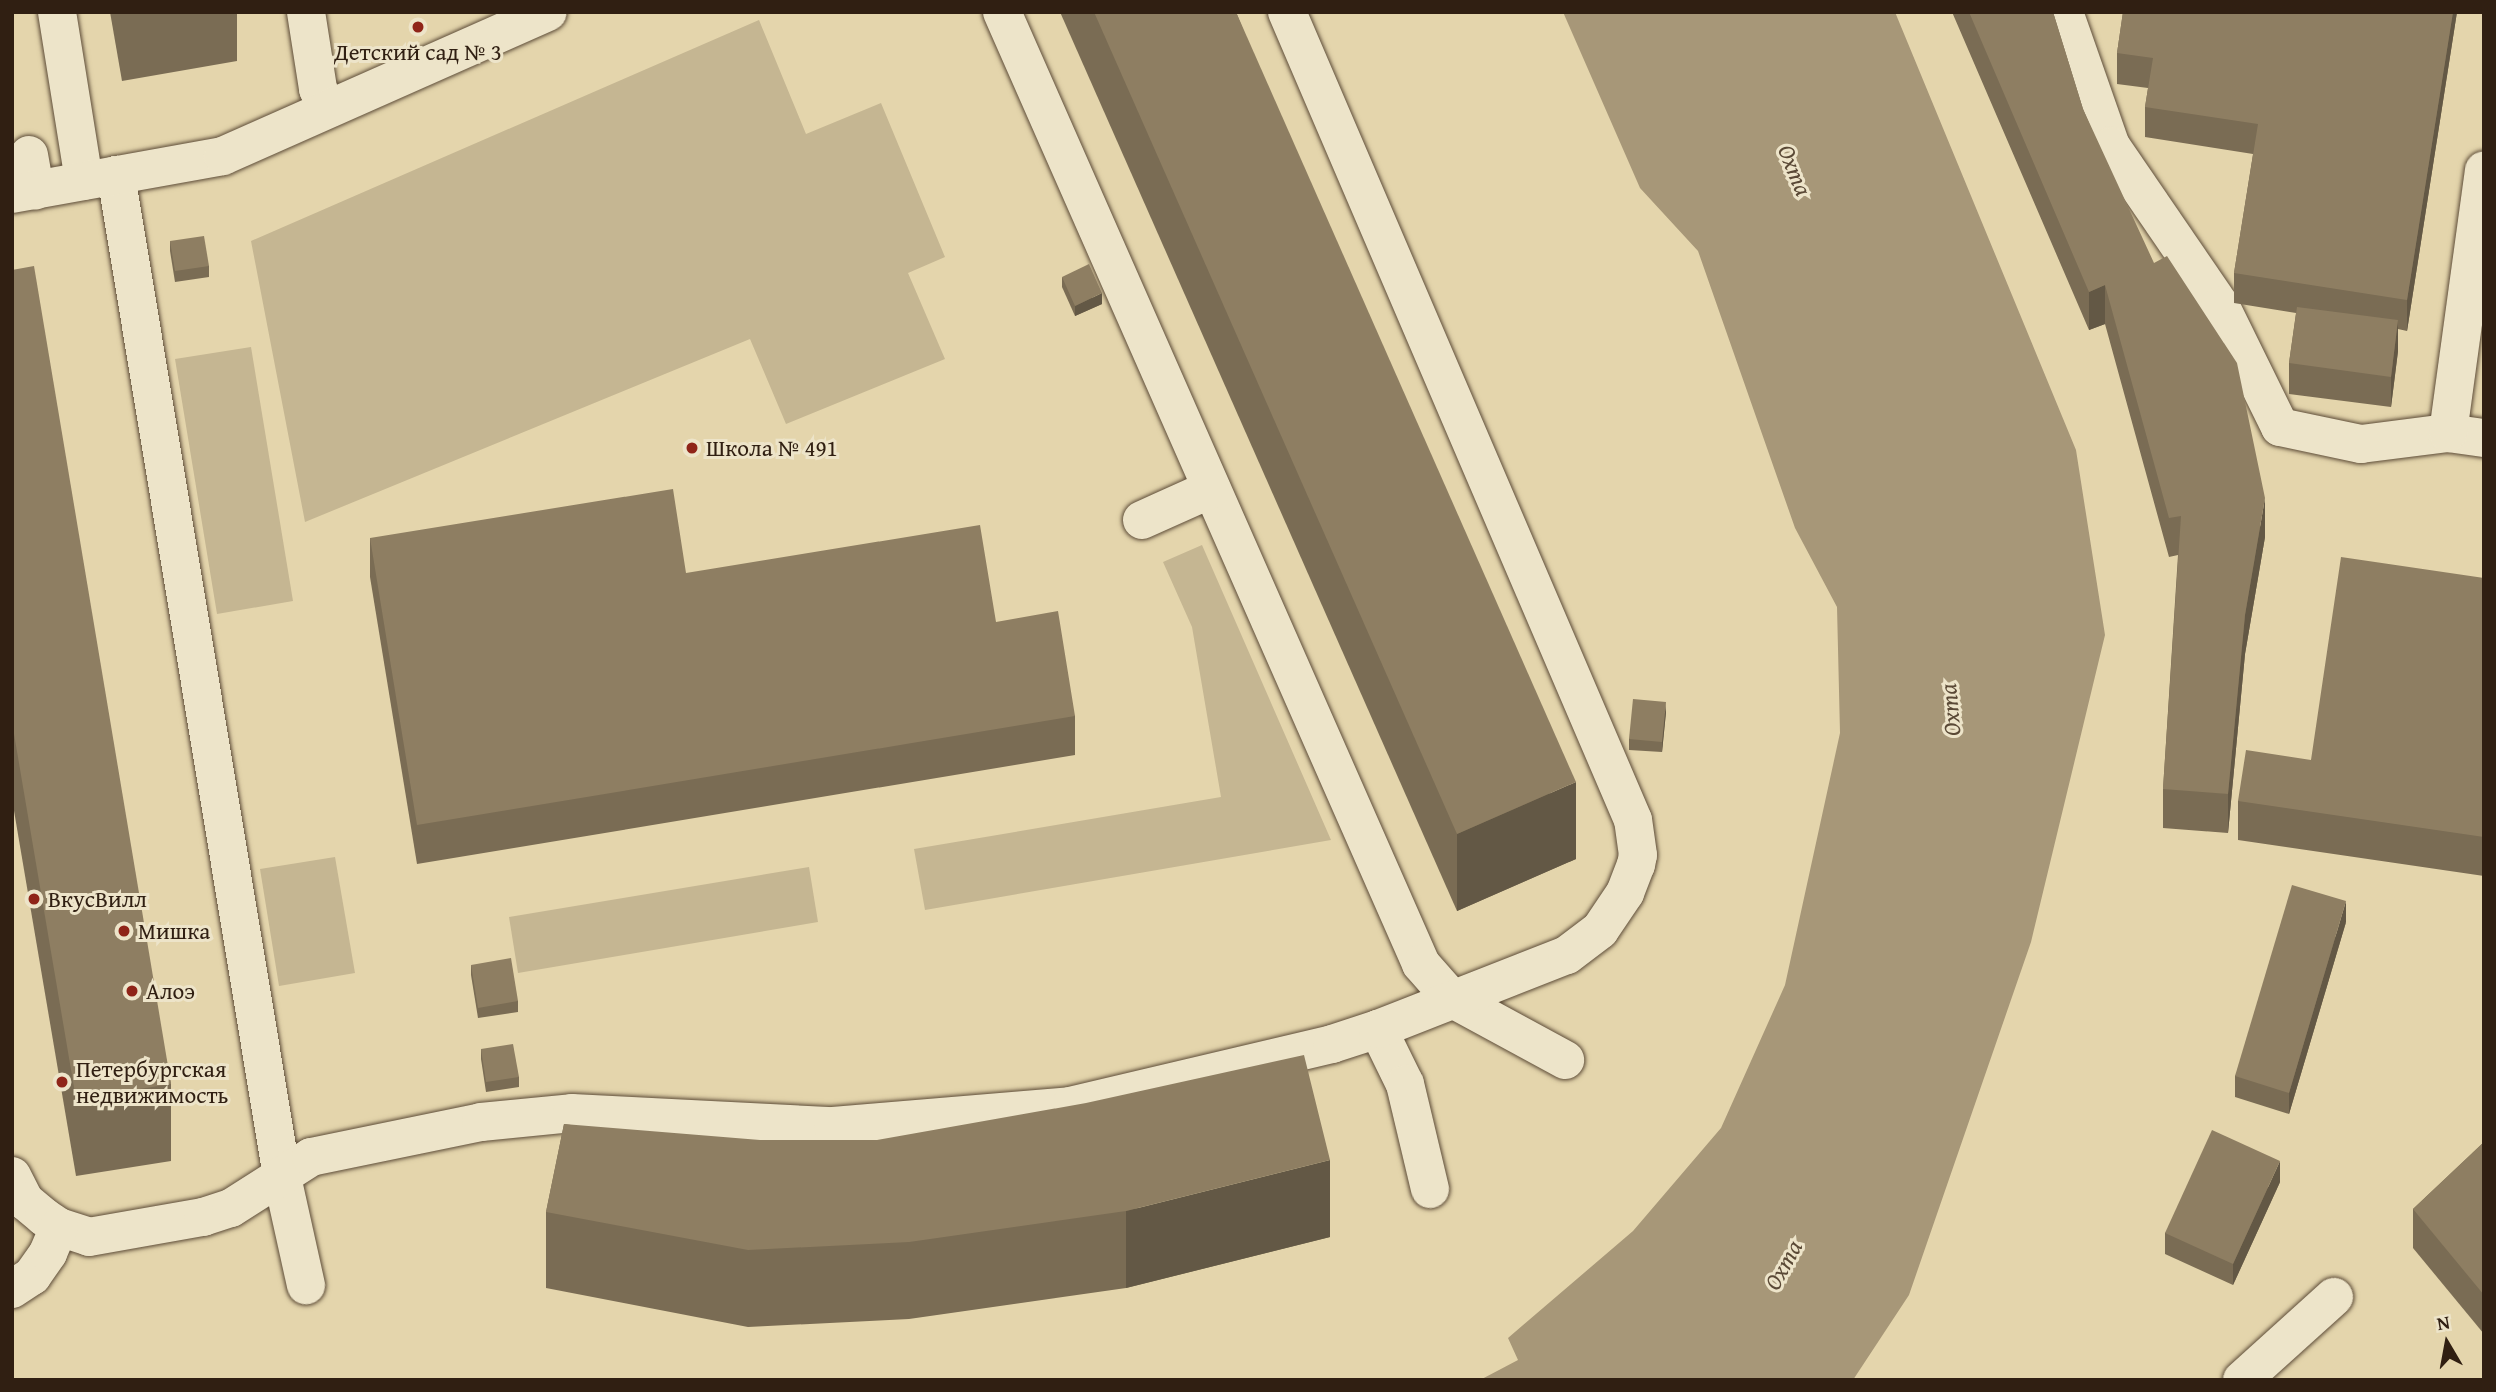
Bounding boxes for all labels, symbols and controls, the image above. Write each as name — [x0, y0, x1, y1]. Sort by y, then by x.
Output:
marker: Детский сад № 3 — [410, 19, 426, 35]
place label: Детский сад № 3 — [334, 38, 502, 66]
water label: Охта — [1772, 140, 1818, 200]
place label: Школа № 491 — [706, 434, 838, 462]
marker: Школа № 491 — [684, 440, 700, 456]
water label: Охта — [1933, 682, 1967, 738]
place label: ВкусВилл — [48, 885, 147, 913]
marker: ВкусВилл — [26, 891, 42, 907]
place label: Мишка — [138, 917, 210, 945]
marker: Мишка — [116, 923, 132, 939]
place label: Алоэ — [146, 977, 195, 1005]
marker: Алоэ — [124, 983, 140, 999]
place label: Петербургская недвижимость — [76, 1055, 228, 1109]
marker: Петербургская недвижимость — [54, 1074, 70, 1090]
water label: Охта — [1758, 1235, 1808, 1295]
text: N — [2435, 1307, 2452, 1337]
north arrow — [2412, 1308, 2482, 1378]

